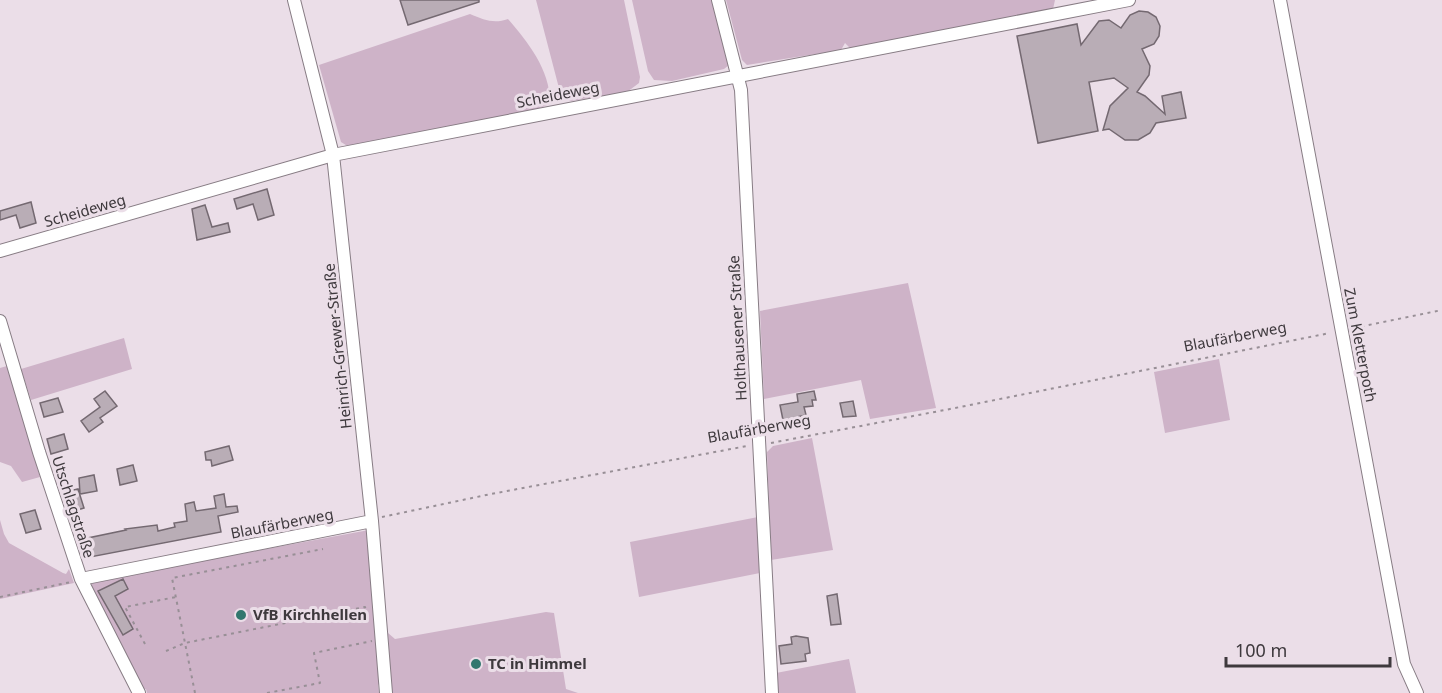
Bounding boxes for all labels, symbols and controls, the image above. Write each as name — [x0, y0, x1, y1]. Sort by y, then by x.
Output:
street label: Scheideweg — [515, 76, 601, 112]
street label: Scheideweg — [42, 189, 128, 231]
street label: Holthausener Straße — [723, 255, 751, 401]
street label: Heinrich-Grewer-Straße — [318, 262, 356, 430]
street label: Zum Kletterpoth — [1340, 286, 1382, 404]
street label: Blaufärberweg — [1182, 316, 1288, 356]
street label: Blaufärberweg — [706, 409, 812, 447]
street label: Utschlagstraße — [48, 453, 100, 560]
street label: Blaufärberweg — [229, 503, 335, 543]
place label: VfB Kirchhellen — [253, 604, 367, 624]
marker: VfB Kirchhellen — [234, 608, 248, 622]
scale bar — [1226, 630, 1390, 668]
text: 100 m — [1235, 638, 1287, 662]
place label: TC in Himmel — [488, 653, 587, 673]
marker: TC in Himmel — [469, 657, 483, 671]

